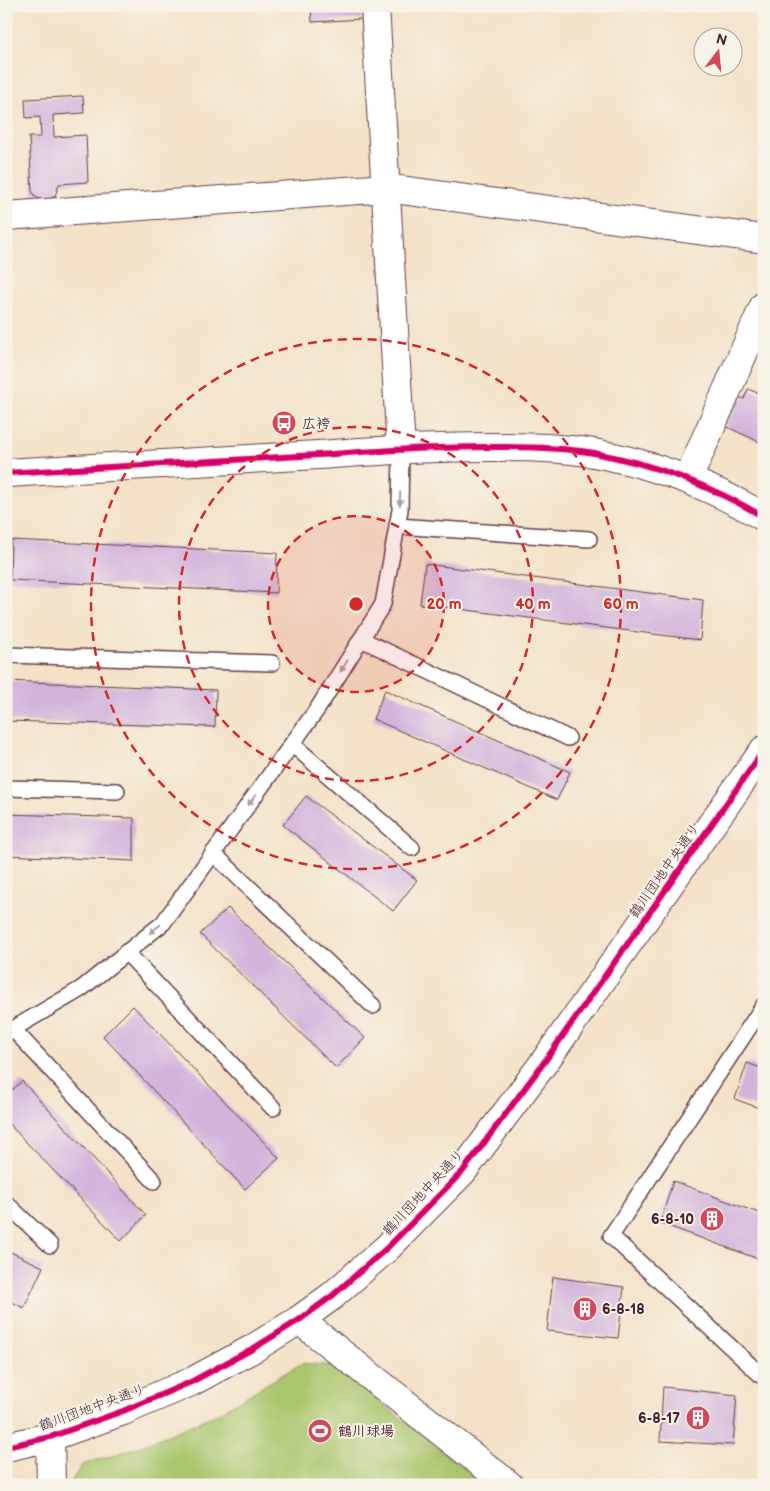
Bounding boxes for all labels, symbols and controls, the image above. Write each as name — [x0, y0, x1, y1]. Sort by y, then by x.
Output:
north arrow — [692, 28, 742, 78]
text: N — [714, 30, 729, 50]
bus stop icon: 広袴 — [271, 410, 297, 436]
place label: 広袴 — [302, 415, 330, 432]
one-way arrow — [396, 491, 404, 507]
centre of rings — [347, 595, 365, 613]
text: 20 m — [427, 595, 462, 614]
text: 40 m — [515, 595, 551, 614]
text: 60 m — [603, 595, 639, 614]
one-way arrow — [340, 660, 349, 673]
one-way arrow — [247, 793, 257, 807]
street label: 鶴川団地中央通り — [625, 820, 703, 921]
one-way arrow — [148, 924, 161, 935]
street label: 鶴川団地中央通り — [379, 1146, 468, 1239]
building icon: 6-8-10 — [699, 1206, 725, 1232]
place label: 6-8-10 — [651, 1211, 694, 1228]
building icon: 6-8-18 — [572, 1296, 598, 1322]
place label: 6-8-18 — [602, 1301, 645, 1318]
street label: 鶴川団地中央通り — [37, 1380, 148, 1435]
building icon: 6-8-17 — [685, 1405, 711, 1431]
place label: 6-8-17 — [638, 1410, 680, 1427]
sports icon: 鶴川球場 — [307, 1418, 333, 1444]
place label: 鶴川球場 — [338, 1423, 394, 1440]

